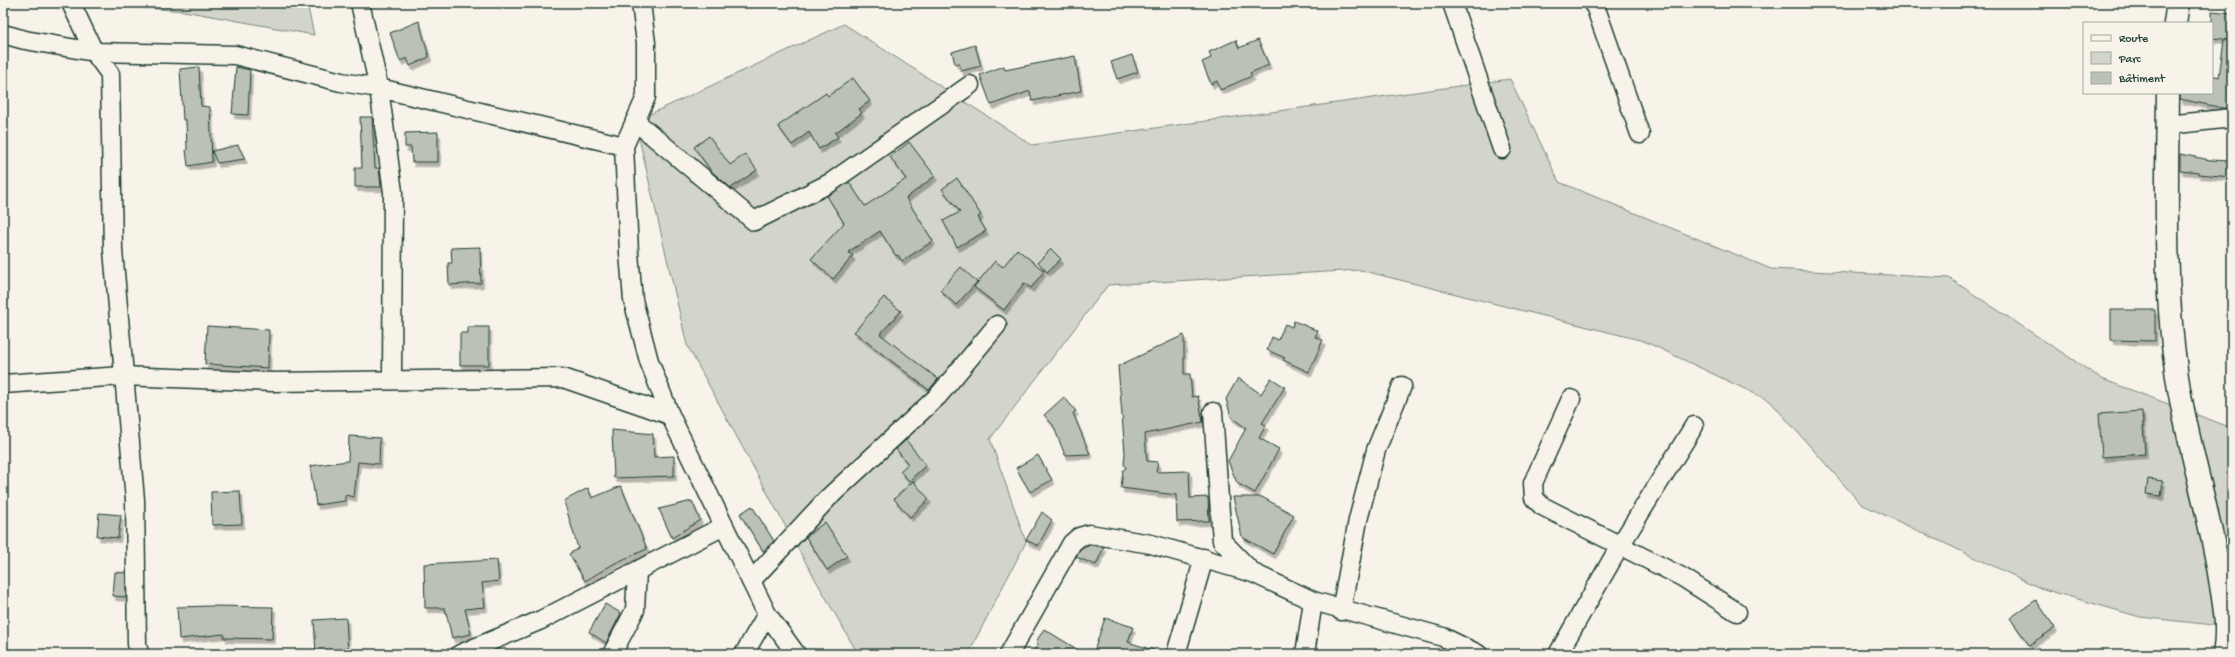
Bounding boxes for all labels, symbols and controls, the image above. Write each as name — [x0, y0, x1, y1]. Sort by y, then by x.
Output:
legend — [2083, 22, 2213, 94]
text: Route — [2119, 33, 2149, 47]
text: Parc — [2118, 53, 2142, 67]
text: Bâtiment — [2118, 73, 2166, 87]

